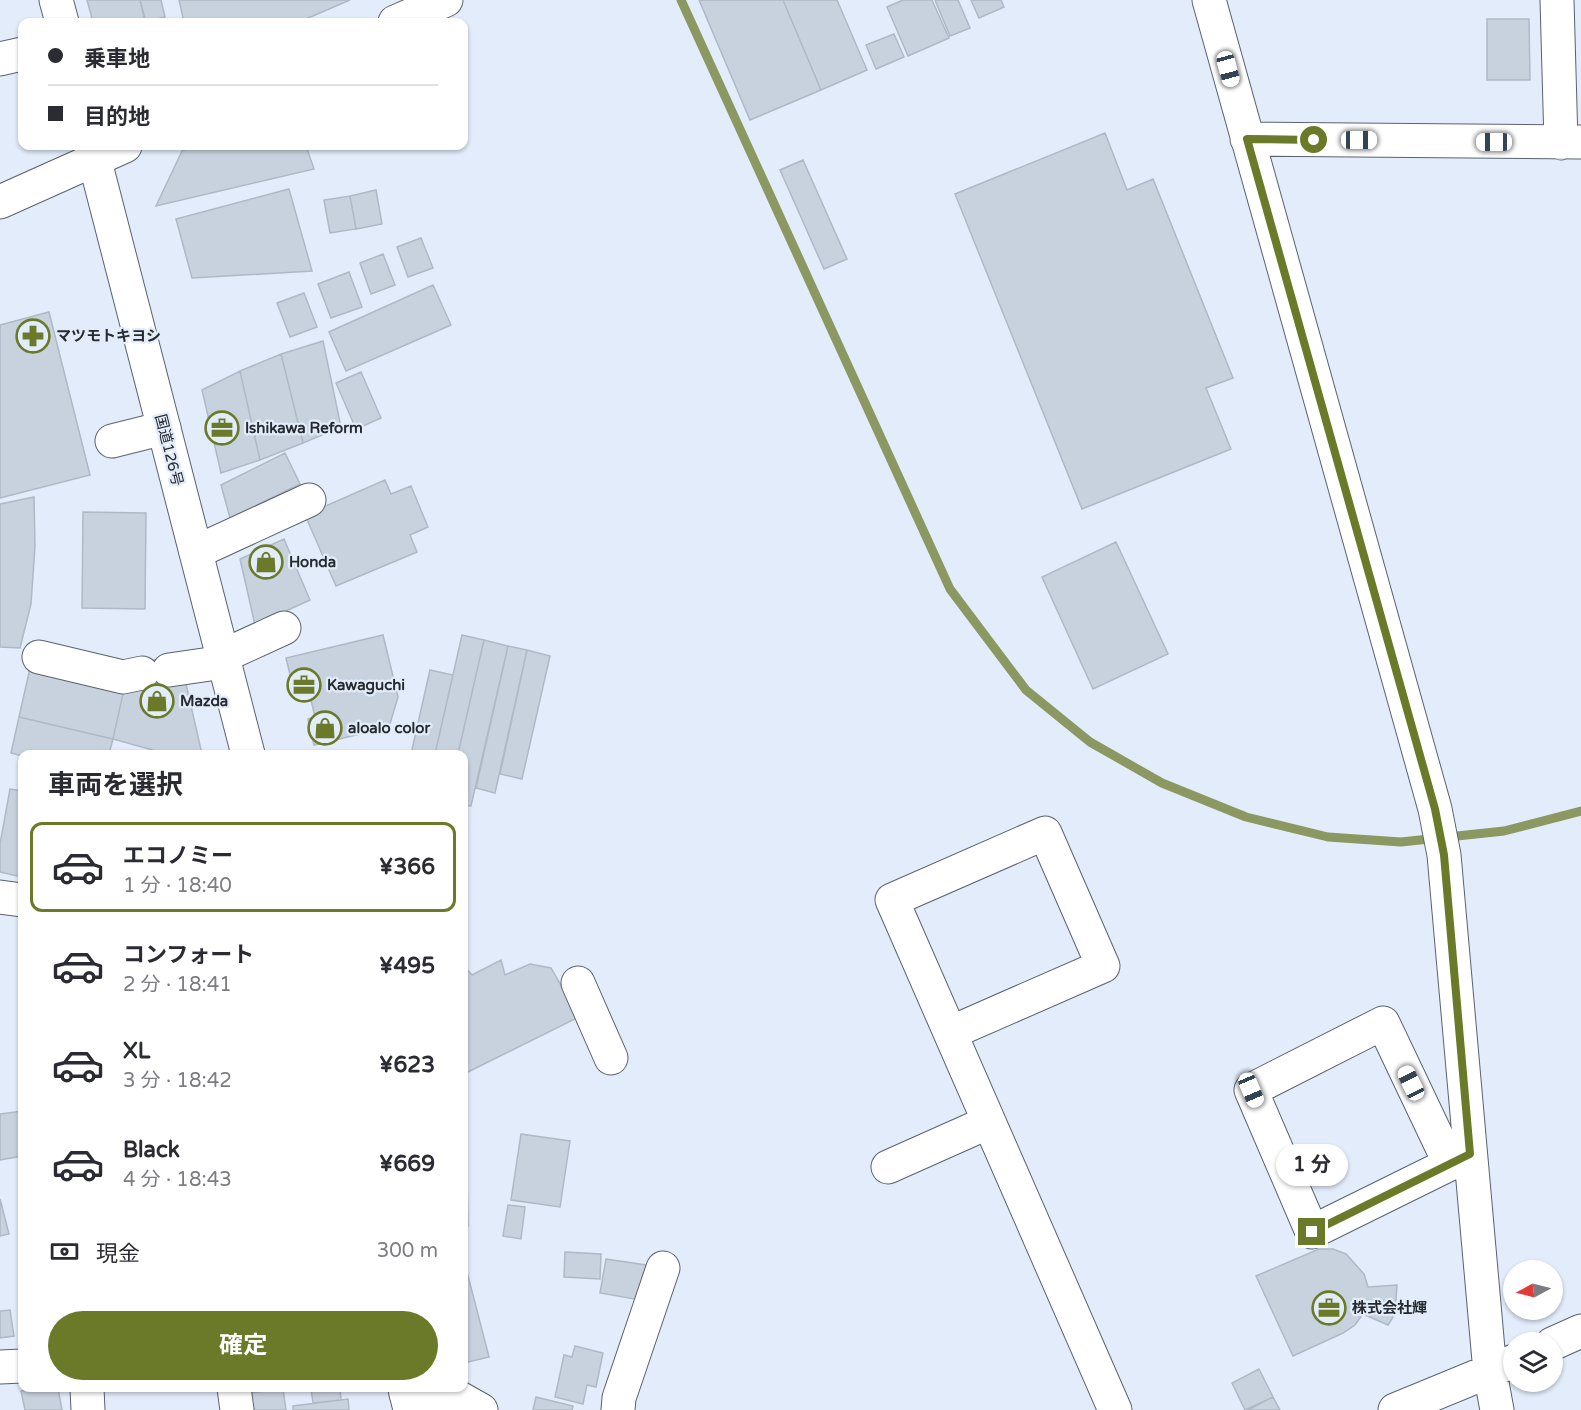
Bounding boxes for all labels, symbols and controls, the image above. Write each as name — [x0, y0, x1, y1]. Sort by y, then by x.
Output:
text: 乗車地 — [84, 46, 150, 72]
car — [1215, 49, 1241, 89]
text: 目的地 — [84, 104, 150, 130]
route start — [1300, 126, 1327, 153]
car — [1341, 131, 1377, 149]
car — [1476, 133, 1512, 151]
pharmacy icon: マツモトキヨシ — [15, 318, 51, 354]
place label: マツモトキヨシ — [56, 327, 161, 345]
office icon: Ishikawa Reform — [204, 410, 240, 446]
street label: 国道126号 — [151, 412, 187, 488]
place label: Ishikawa Reform — [245, 419, 363, 437]
shop icon: Honda — [248, 544, 284, 580]
place label: Honda — [289, 553, 336, 571]
office icon: Kawaguchi — [286, 667, 322, 703]
place label: Kawaguchi — [327, 676, 405, 695]
shop icon: Mazda — [139, 683, 175, 719]
place label: Mazda — [180, 692, 228, 710]
shop icon: aloalo color — [307, 710, 343, 746]
place label: aloalo color — [348, 719, 430, 737]
text: 車両を選択 — [48, 769, 183, 802]
icon: car — [51, 840, 105, 894]
text: エコノミー — [123, 843, 233, 869]
text: ¥366 — [379, 854, 435, 880]
text: 1 分 · 18:40 — [123, 874, 232, 898]
icon: car — [51, 939, 105, 993]
text: コンフォート — [123, 942, 254, 968]
text: ¥495 — [379, 953, 435, 979]
text: 2 分 · 18:41 — [123, 973, 232, 997]
icon: car — [51, 1038, 105, 1092]
text: XL — [123, 1038, 150, 1064]
text: ¥623 — [379, 1052, 435, 1078]
car — [1395, 1063, 1427, 1103]
text: 3 分 · 18:42 — [123, 1069, 232, 1093]
car — [1236, 1070, 1266, 1110]
icon: car — [51, 1137, 105, 1191]
text: Black — [123, 1137, 180, 1163]
callout: 1 分 — [1276, 1145, 1348, 1187]
text: ¥669 — [379, 1151, 435, 1177]
text: 1 分 — [1293, 1153, 1331, 1177]
text: 4 分 · 18:43 — [123, 1168, 232, 1192]
route end — [1298, 1218, 1325, 1245]
icon: cash — [48, 1235, 81, 1268]
text: 300 m — [377, 1239, 438, 1263]
text: 現金 — [96, 1241, 140, 1267]
north arrow — [1503, 1260, 1563, 1320]
map controls — [1503, 1260, 1563, 1392]
office icon: 株式会社輝 — [1311, 1290, 1347, 1326]
place label: 株式会社輝 — [1352, 1299, 1427, 1317]
button: 確定 — [48, 1311, 438, 1380]
button: layers — [1503, 1332, 1563, 1392]

